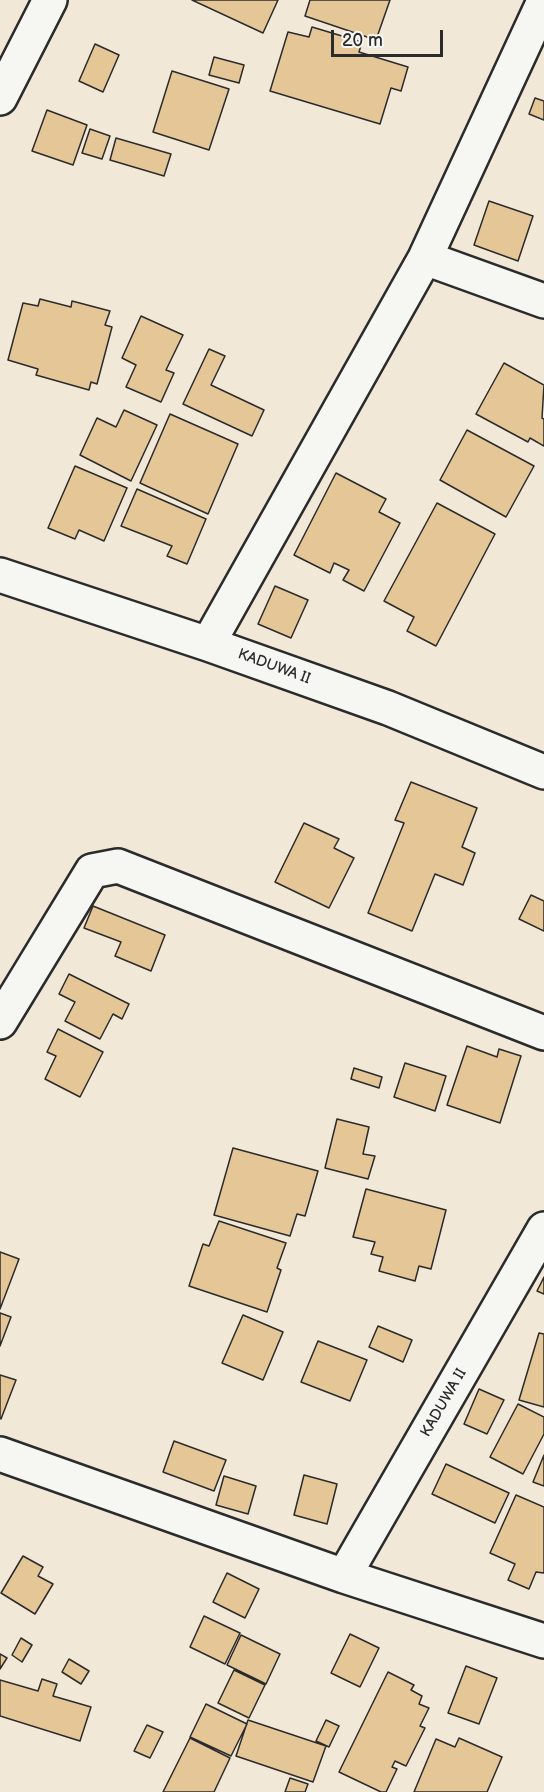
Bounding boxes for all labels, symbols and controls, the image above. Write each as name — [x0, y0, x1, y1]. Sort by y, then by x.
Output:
scale bar — [334, 18, 446, 56]
text: 20 m — [342, 30, 383, 51]
street label: KADUWA II — [235, 646, 313, 688]
street label: KADUWA II — [417, 1366, 471, 1440]

